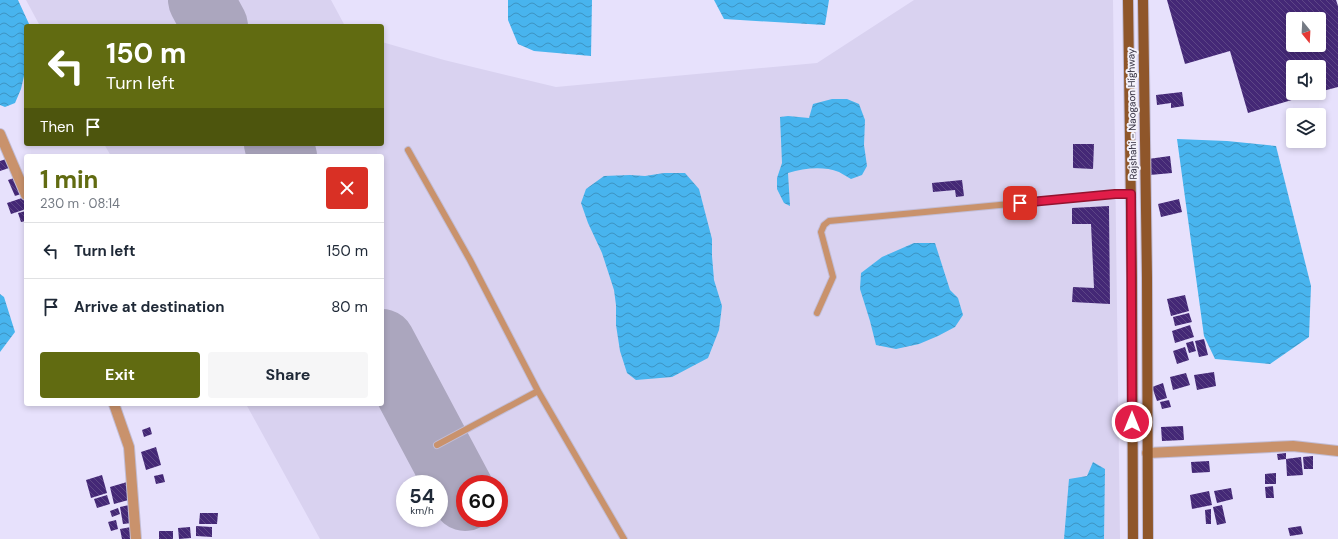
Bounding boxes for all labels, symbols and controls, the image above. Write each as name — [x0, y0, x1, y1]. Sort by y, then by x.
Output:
north arrow — [1286, 12, 1326, 52]
map controls — [1286, 12, 1326, 148]
text: 150 m — [106, 35, 186, 72]
icon: left — [40, 40, 92, 92]
street label: Rajshahi - Naogaon Highway — [1124, 48, 1140, 180]
button: sound — [1286, 60, 1326, 100]
text: Turn left — [106, 71, 175, 95]
button: layers — [1286, 108, 1326, 148]
icon: arrive — [82, 116, 104, 138]
text: Then — [40, 117, 74, 137]
text: 1 min — [40, 164, 98, 195]
button: close — [326, 167, 368, 209]
pin — [1003, 186, 1037, 220]
icon: arrive — [1009, 192, 1031, 214]
text: 230 m · 08:14 — [40, 195, 120, 212]
icon: left — [40, 240, 62, 262]
text: Turn left — [74, 241, 135, 261]
text: 150 m — [327, 241, 368, 261]
icon: arrive — [40, 296, 62, 318]
text: Arrive at destination — [74, 297, 225, 317]
text: 80 m — [331, 297, 368, 317]
button: Exit — [40, 352, 200, 398]
button: Share — [208, 352, 368, 398]
position arrow — [1111, 401, 1153, 443]
speed limit sign: 60 — [456, 475, 508, 527]
text: 54 — [409, 483, 435, 509]
text: km/h — [410, 504, 434, 517]

